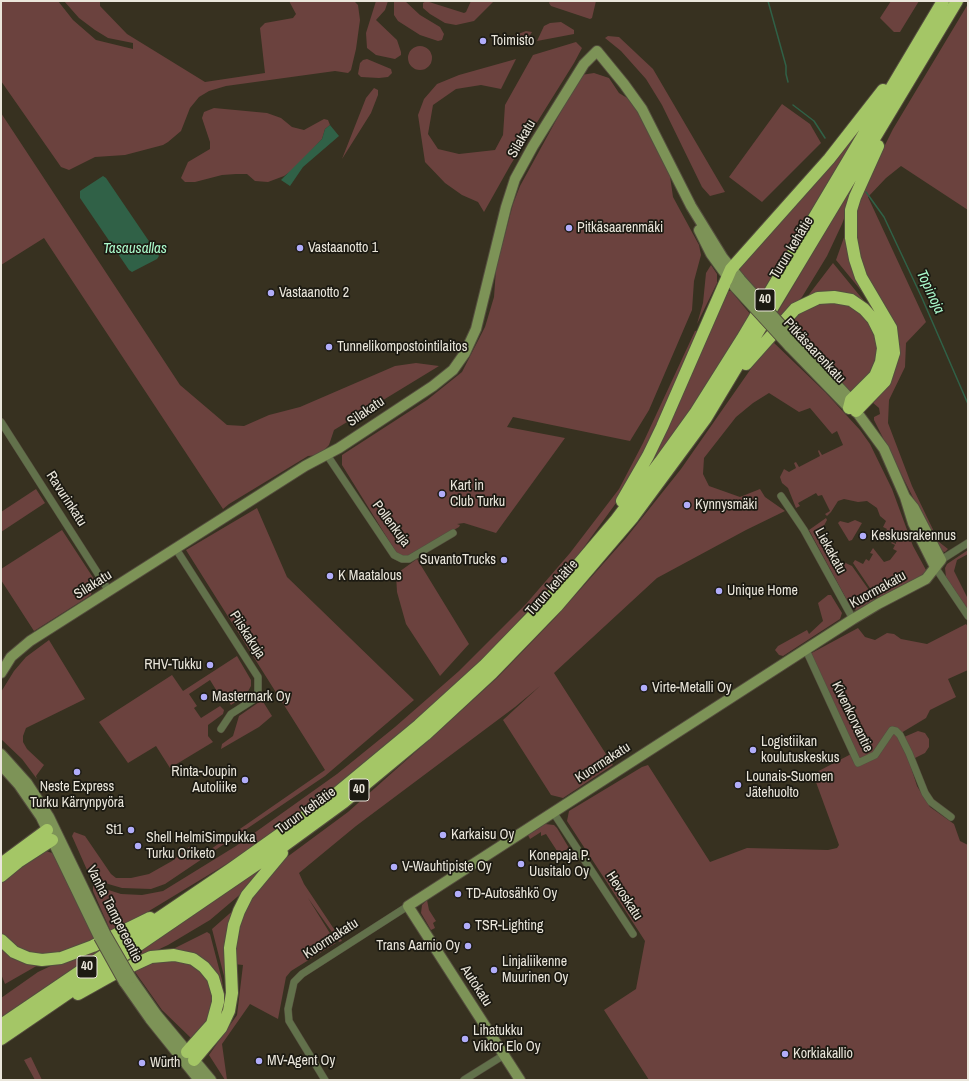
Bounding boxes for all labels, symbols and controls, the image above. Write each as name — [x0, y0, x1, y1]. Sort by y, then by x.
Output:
place label: Toimisto — [491, 33, 534, 49]
marker: Toimisto — [478, 36, 488, 46]
street label: Silakatu — [504, 117, 540, 161]
street label: Turun kehätie — [767, 214, 817, 282]
place label: Pitkäsaarenmäki — [577, 220, 663, 236]
marker: Pitkäsaarenmäki — [564, 223, 574, 233]
water label: Tasausallas — [103, 240, 167, 258]
place label: Vastaanotto 1 — [308, 240, 378, 256]
marker: Vastaanotto 1 — [295, 243, 305, 253]
water label: Topinoja — [912, 267, 948, 317]
place label: Vastaanotto 2 — [279, 285, 349, 301]
marker: Vastaanotto 2 — [266, 288, 276, 298]
road number: 40 — [755, 289, 775, 311]
street label: Pitkäsaarenkatu — [780, 315, 848, 387]
place label: Tunnelikompostointilaitos — [337, 339, 467, 355]
marker: Tunnelikompostointilaitos — [324, 342, 334, 352]
street label: Silakatu — [344, 393, 388, 431]
street label: Ravurinkatu — [42, 468, 90, 530]
place label: Kart in Club Turku — [450, 478, 505, 510]
marker: Kart in Club Turku — [437, 489, 447, 499]
place label: Kynnysmäki — [695, 497, 758, 513]
street label: Pollenkuja — [368, 498, 414, 550]
marker: Kynnysmäki — [682, 500, 692, 510]
street label: Liekakatu — [811, 525, 849, 577]
place label: Keskusrakennus — [871, 528, 956, 544]
marker: Keskusrakennus — [858, 531, 868, 541]
place label: SuvantoTrucks — [420, 552, 496, 568]
marker: SuvantoTrucks — [499, 555, 509, 565]
street label: Turun kehätie — [522, 556, 582, 620]
street label: Silakatu — [71, 567, 115, 603]
place label: K Maatalous — [338, 568, 402, 584]
street label: Kuormakatu — [847, 568, 909, 612]
marker: K Maatalous — [325, 571, 335, 581]
place label: Unique Home — [727, 583, 798, 599]
marker: Unique Home — [714, 586, 724, 596]
street label: Piiskakuja — [226, 608, 268, 662]
place label: RHV-Tukku — [144, 657, 202, 673]
marker: RHV-Tukku — [205, 660, 215, 670]
street label: Kivenkorvantie — [828, 679, 876, 755]
place label: Virte-Metalli Oy — [652, 680, 732, 696]
marker: Virte-Metalli Oy — [639, 683, 649, 693]
place label: Mastermark Oy — [212, 689, 290, 705]
marker: Mastermark Oy — [199, 692, 209, 702]
place label: Logistiikan koulutuskeskus — [761, 734, 839, 766]
street label: Kuormakatu — [572, 739, 634, 787]
marker: Logistiikan koulutuskeskus — [748, 745, 758, 755]
place label: Rinta-Joupin Autoliike — [171, 764, 237, 796]
marker: Neste Express Turku Kärrynpyörä — [72, 767, 82, 777]
place label: Lounais-Suomen Jätehuolto — [746, 769, 833, 802]
marker: Rinta-Joupin Autoliike — [240, 775, 250, 785]
place label: Neste Express Turku Kärrynpyörä — [30, 779, 124, 812]
road number: 40 — [349, 779, 369, 801]
marker: Lounais-Suomen Jätehuolto — [733, 780, 743, 790]
street label: Turun kehätie — [273, 784, 339, 838]
place label: St1 — [106, 822, 123, 838]
marker: St1 — [126, 825, 136, 835]
place label: Karkaisu Oy — [451, 827, 514, 843]
place label: Shell HelmiSimpukka Turku Oriketo — [146, 830, 256, 862]
marker: Karkaisu Oy — [438, 830, 448, 840]
marker: Shell HelmiSimpukka Turku Oriketo — [133, 841, 143, 851]
place label: Konepaja P. Uusitalo Oy — [529, 848, 590, 880]
place label: V-Wauhtipiste Oy — [402, 859, 492, 875]
marker: Konepaja P. Uusitalo Oy — [516, 859, 526, 869]
marker: V-Wauhtipiste Oy — [389, 862, 399, 872]
street label: Vanha Tampereentie — [82, 863, 146, 965]
street label: Hevoskatu — [602, 869, 646, 923]
place label: TD-Autosähkö Oy — [466, 886, 557, 902]
marker: TD-Autosähkö Oy — [453, 889, 463, 899]
street label: Kuormakatu — [300, 915, 362, 963]
place label: TSR-Lighting — [475, 918, 543, 934]
marker: TSR-Lighting — [462, 921, 472, 931]
place label: Trans Aarnio Oy — [376, 938, 460, 954]
marker: Trans Aarnio Oy — [463, 941, 473, 951]
place label: Linjaliikenne Muurinen Oy — [502, 954, 568, 986]
road number: 40 — [77, 956, 97, 978]
street label: Autokatu — [457, 962, 495, 1010]
marker: Linjaliikenne Muurinen Oy — [489, 965, 499, 975]
place label: Lihatukku Viktor Elo Oy — [473, 1023, 540, 1056]
marker: Lihatukku Viktor Elo Oy — [460, 1034, 470, 1044]
place label: Korkiakallio — [793, 1046, 853, 1062]
marker: Korkiakallio — [780, 1049, 790, 1059]
place label: MV-Agent Oy — [267, 1053, 335, 1069]
place label: Würth — [150, 1055, 180, 1071]
marker: MV-Agent Oy — [254, 1056, 264, 1066]
marker: Würth — [137, 1058, 147, 1068]

